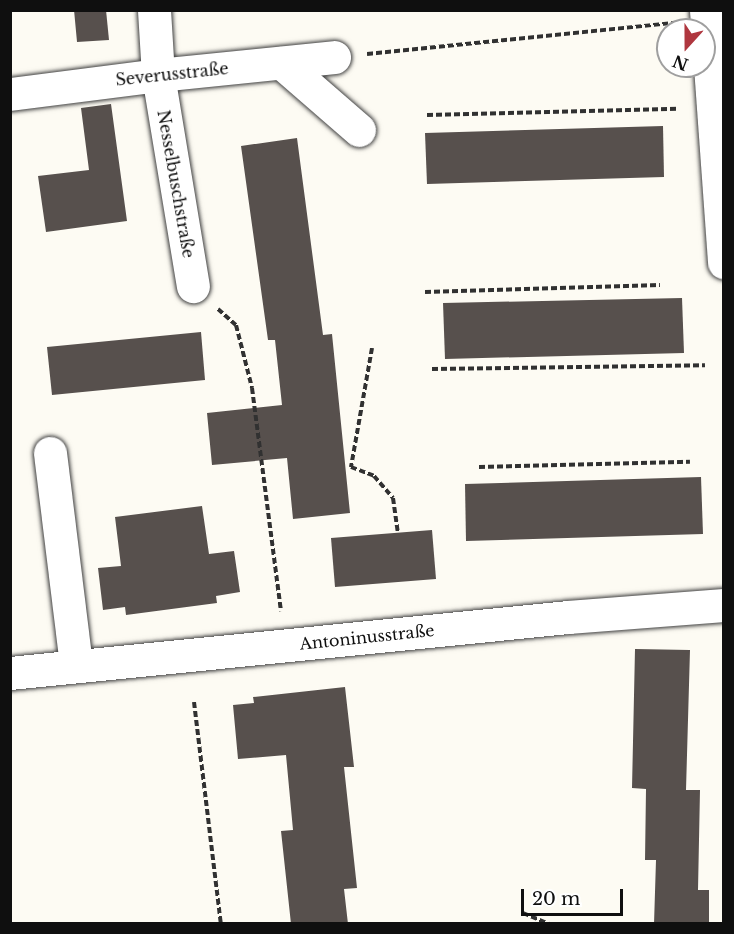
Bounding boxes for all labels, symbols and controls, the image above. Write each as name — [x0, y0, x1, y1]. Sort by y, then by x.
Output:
north arrow — [656, 18, 716, 78]
text: N — [670, 51, 691, 75]
street label: Severusstraße — [115, 59, 229, 89]
street label: Nesselbuschstraße — [154, 108, 198, 260]
street label: Antoninusstraße — [299, 620, 435, 654]
scale bar — [524, 877, 626, 915]
text: 20 m — [532, 888, 580, 910]

